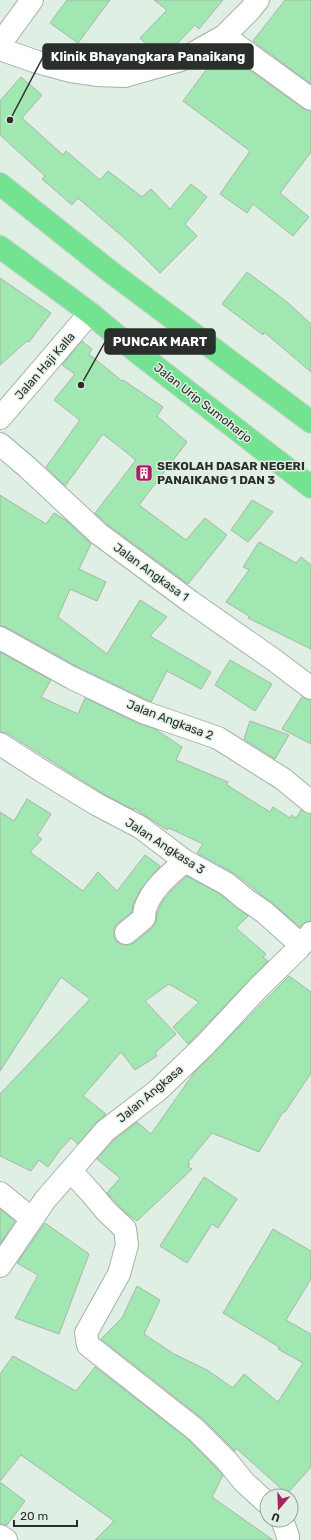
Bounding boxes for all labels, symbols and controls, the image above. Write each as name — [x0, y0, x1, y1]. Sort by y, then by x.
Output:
callout: Klinik Bhayangkara Panaikang — [43, 44, 253, 69]
text: Klinik Bhayangkara Panaikang — [51, 49, 245, 64]
callout: PUNCAK MART — [105, 329, 215, 354]
street label: Jalan Haji Kalla — [12, 330, 78, 402]
text: PUNCAK MART — [113, 334, 207, 349]
street label: Jalan Urip Sumoharjo — [151, 360, 255, 446]
place label: SEKOLAH DASAR NEGERI PANAIKANG 1 DAN 3 — [157, 459, 305, 487]
building icon: SEKOLAH DASAR NEGERI PANAIKANG 1 DAN 3 — [134, 463, 154, 483]
street label: Jalan Angkasa 1 — [111, 540, 191, 604]
street label: Jalan Angkasa 2 — [125, 697, 215, 743]
street label: Jalan Angkasa 3 — [123, 815, 207, 877]
street label: Jalan Angkasa — [114, 1062, 186, 1126]
north arrow — [259, 1488, 299, 1528]
scale bar — [14, 1502, 77, 1528]
text: 20 m — [20, 1509, 48, 1523]
text: U — [270, 1510, 282, 1524]

